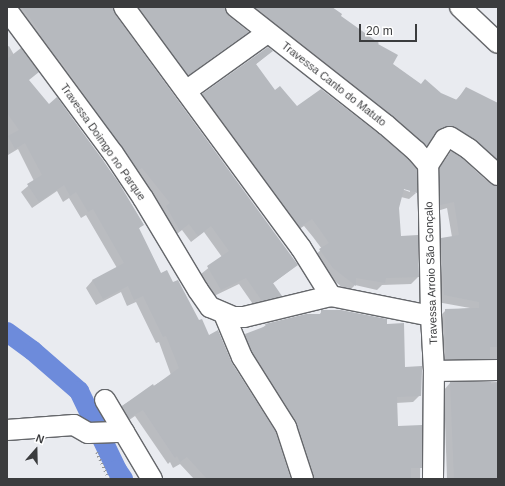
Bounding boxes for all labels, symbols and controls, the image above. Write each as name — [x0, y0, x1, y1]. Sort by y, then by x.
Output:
scale bar — [361, 16, 419, 42]
text: 20 m — [366, 24, 393, 38]
street label: Travessa Canto do Matuto — [279, 39, 389, 129]
street label: Travessa Doimgo no Parque — [58, 81, 148, 203]
street label: Travessa Arroio São Gonçalo — [422, 201, 440, 345]
north arrow — [16, 430, 56, 470]
text: N — [34, 432, 46, 446]

